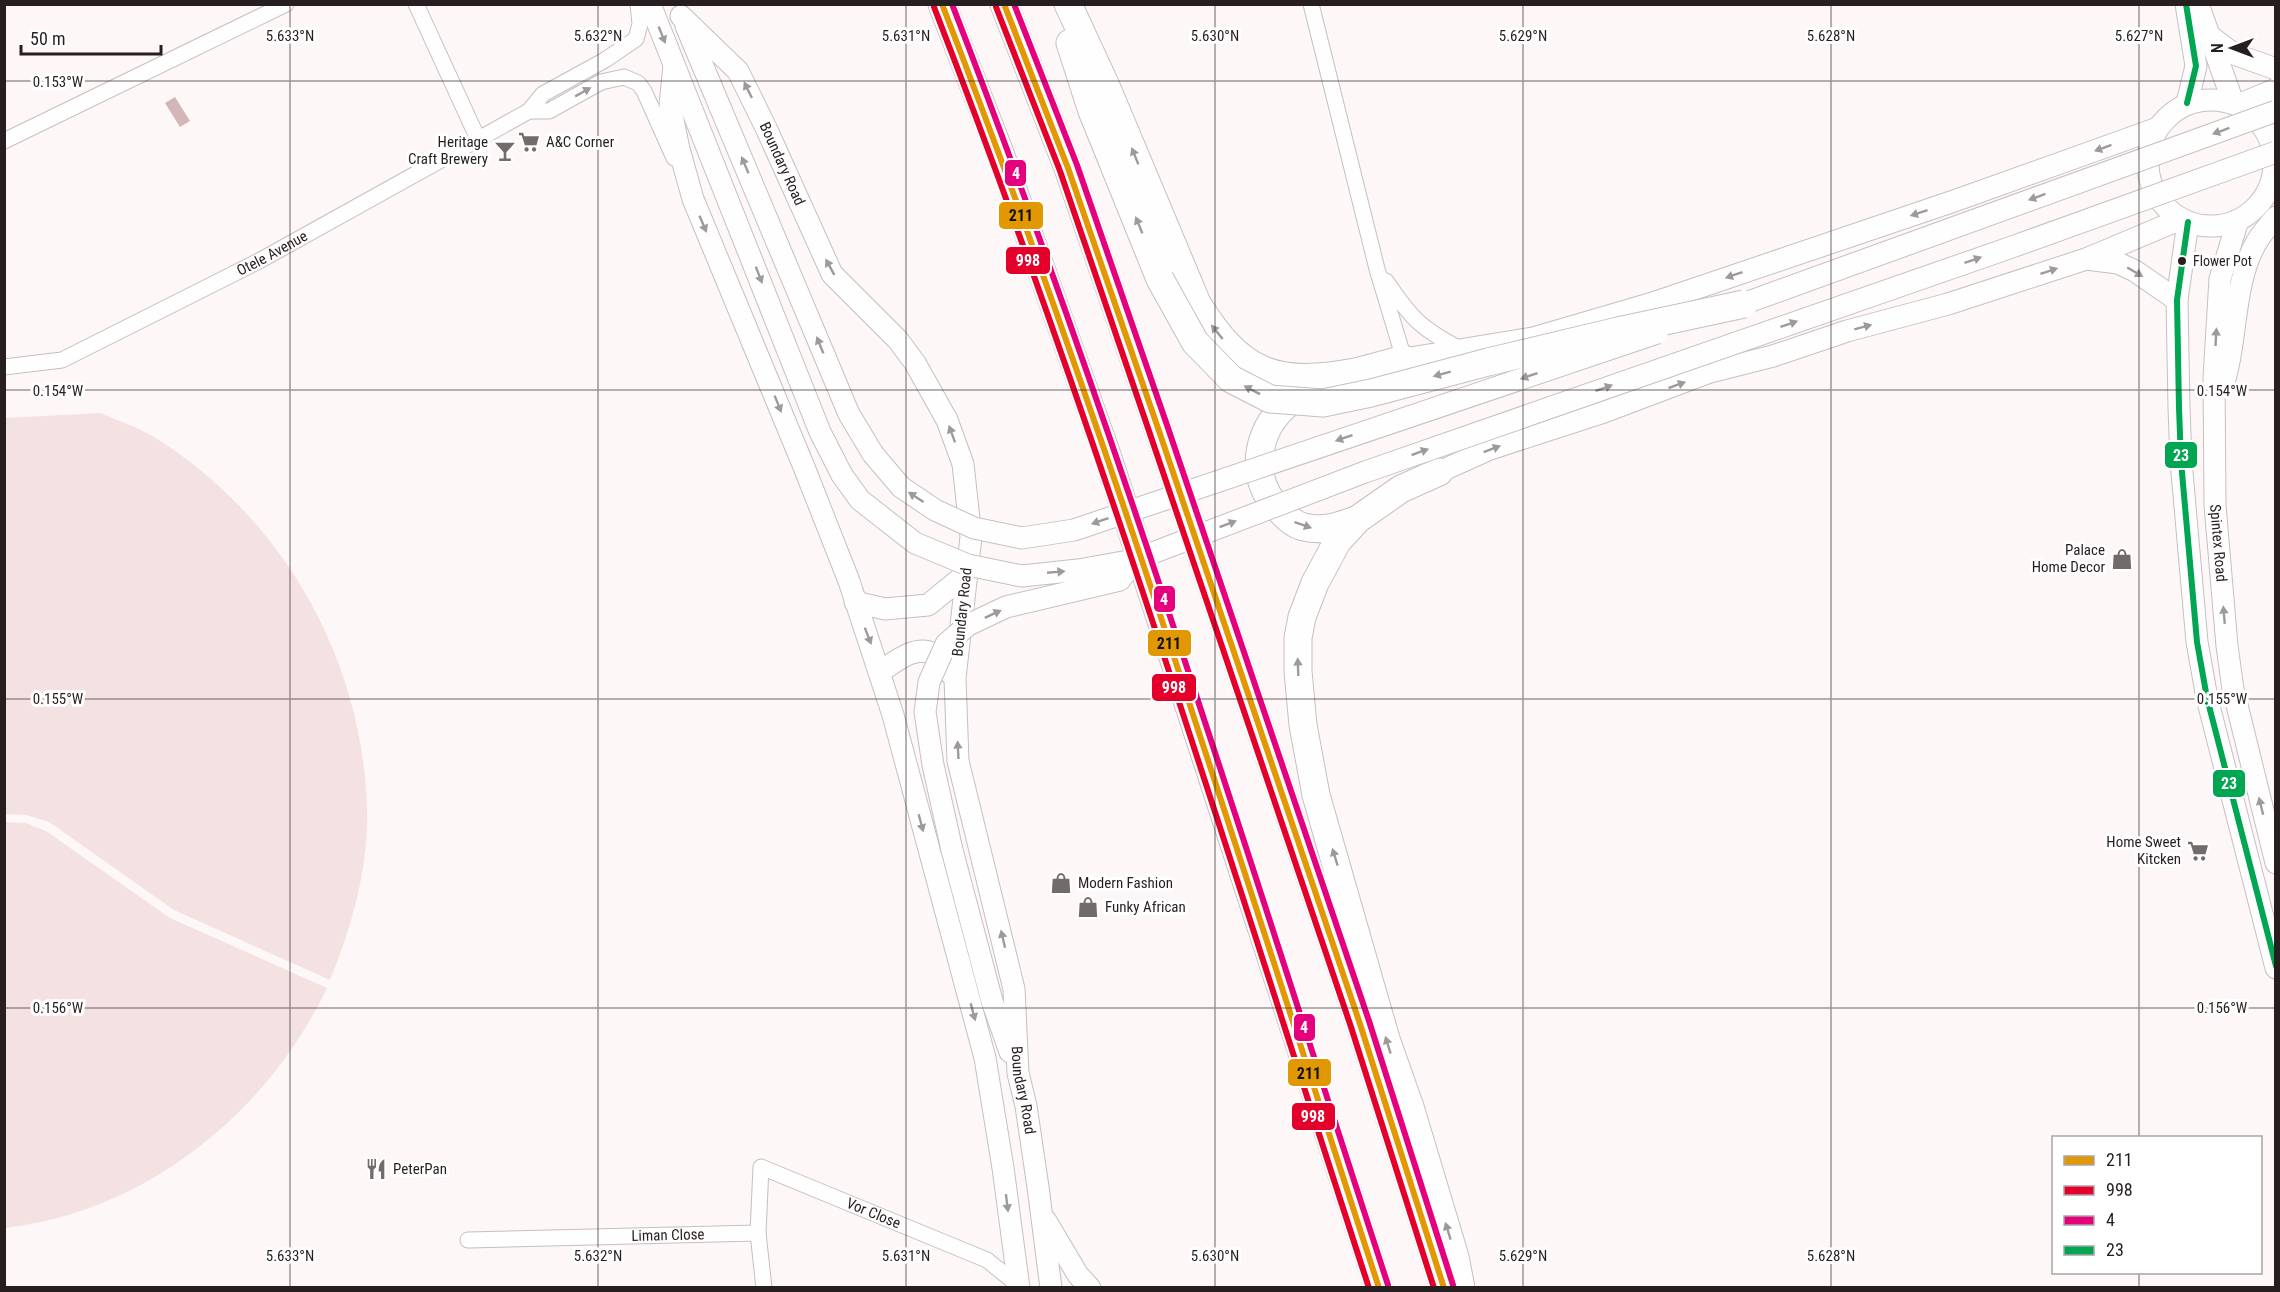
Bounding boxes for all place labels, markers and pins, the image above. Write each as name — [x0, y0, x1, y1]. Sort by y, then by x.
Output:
supermarket icon: A&C Corner — [517, 130, 541, 154]
place label: Heritage Craft Brewery — [408, 133, 488, 168]
place label: A&C Corner — [546, 133, 615, 151]
bar icon: Heritage Craft Brewery — [493, 139, 517, 163]
place label: Flower Pot — [2193, 253, 2252, 269]
marker: Flower Pot — [2176, 255, 2188, 267]
place label: Palace Home Decor — [2032, 541, 2105, 576]
shop icon: Palace Home Decor — [2110, 547, 2134, 571]
place label: Home Sweet Kitcken — [2106, 833, 2181, 868]
supermarket icon: Home Sweet Kitcken — [2186, 839, 2210, 863]
shop icon: Modern Fashion — [1049, 871, 1073, 895]
place label: Modern Fashion — [1078, 874, 1173, 892]
shop icon: Funky African — [1076, 895, 1100, 919]
place label: Funky African — [1105, 898, 1186, 916]
restaurant icon: PeterPan — [364, 1157, 388, 1181]
place label: PeterPan — [393, 1160, 447, 1178]

